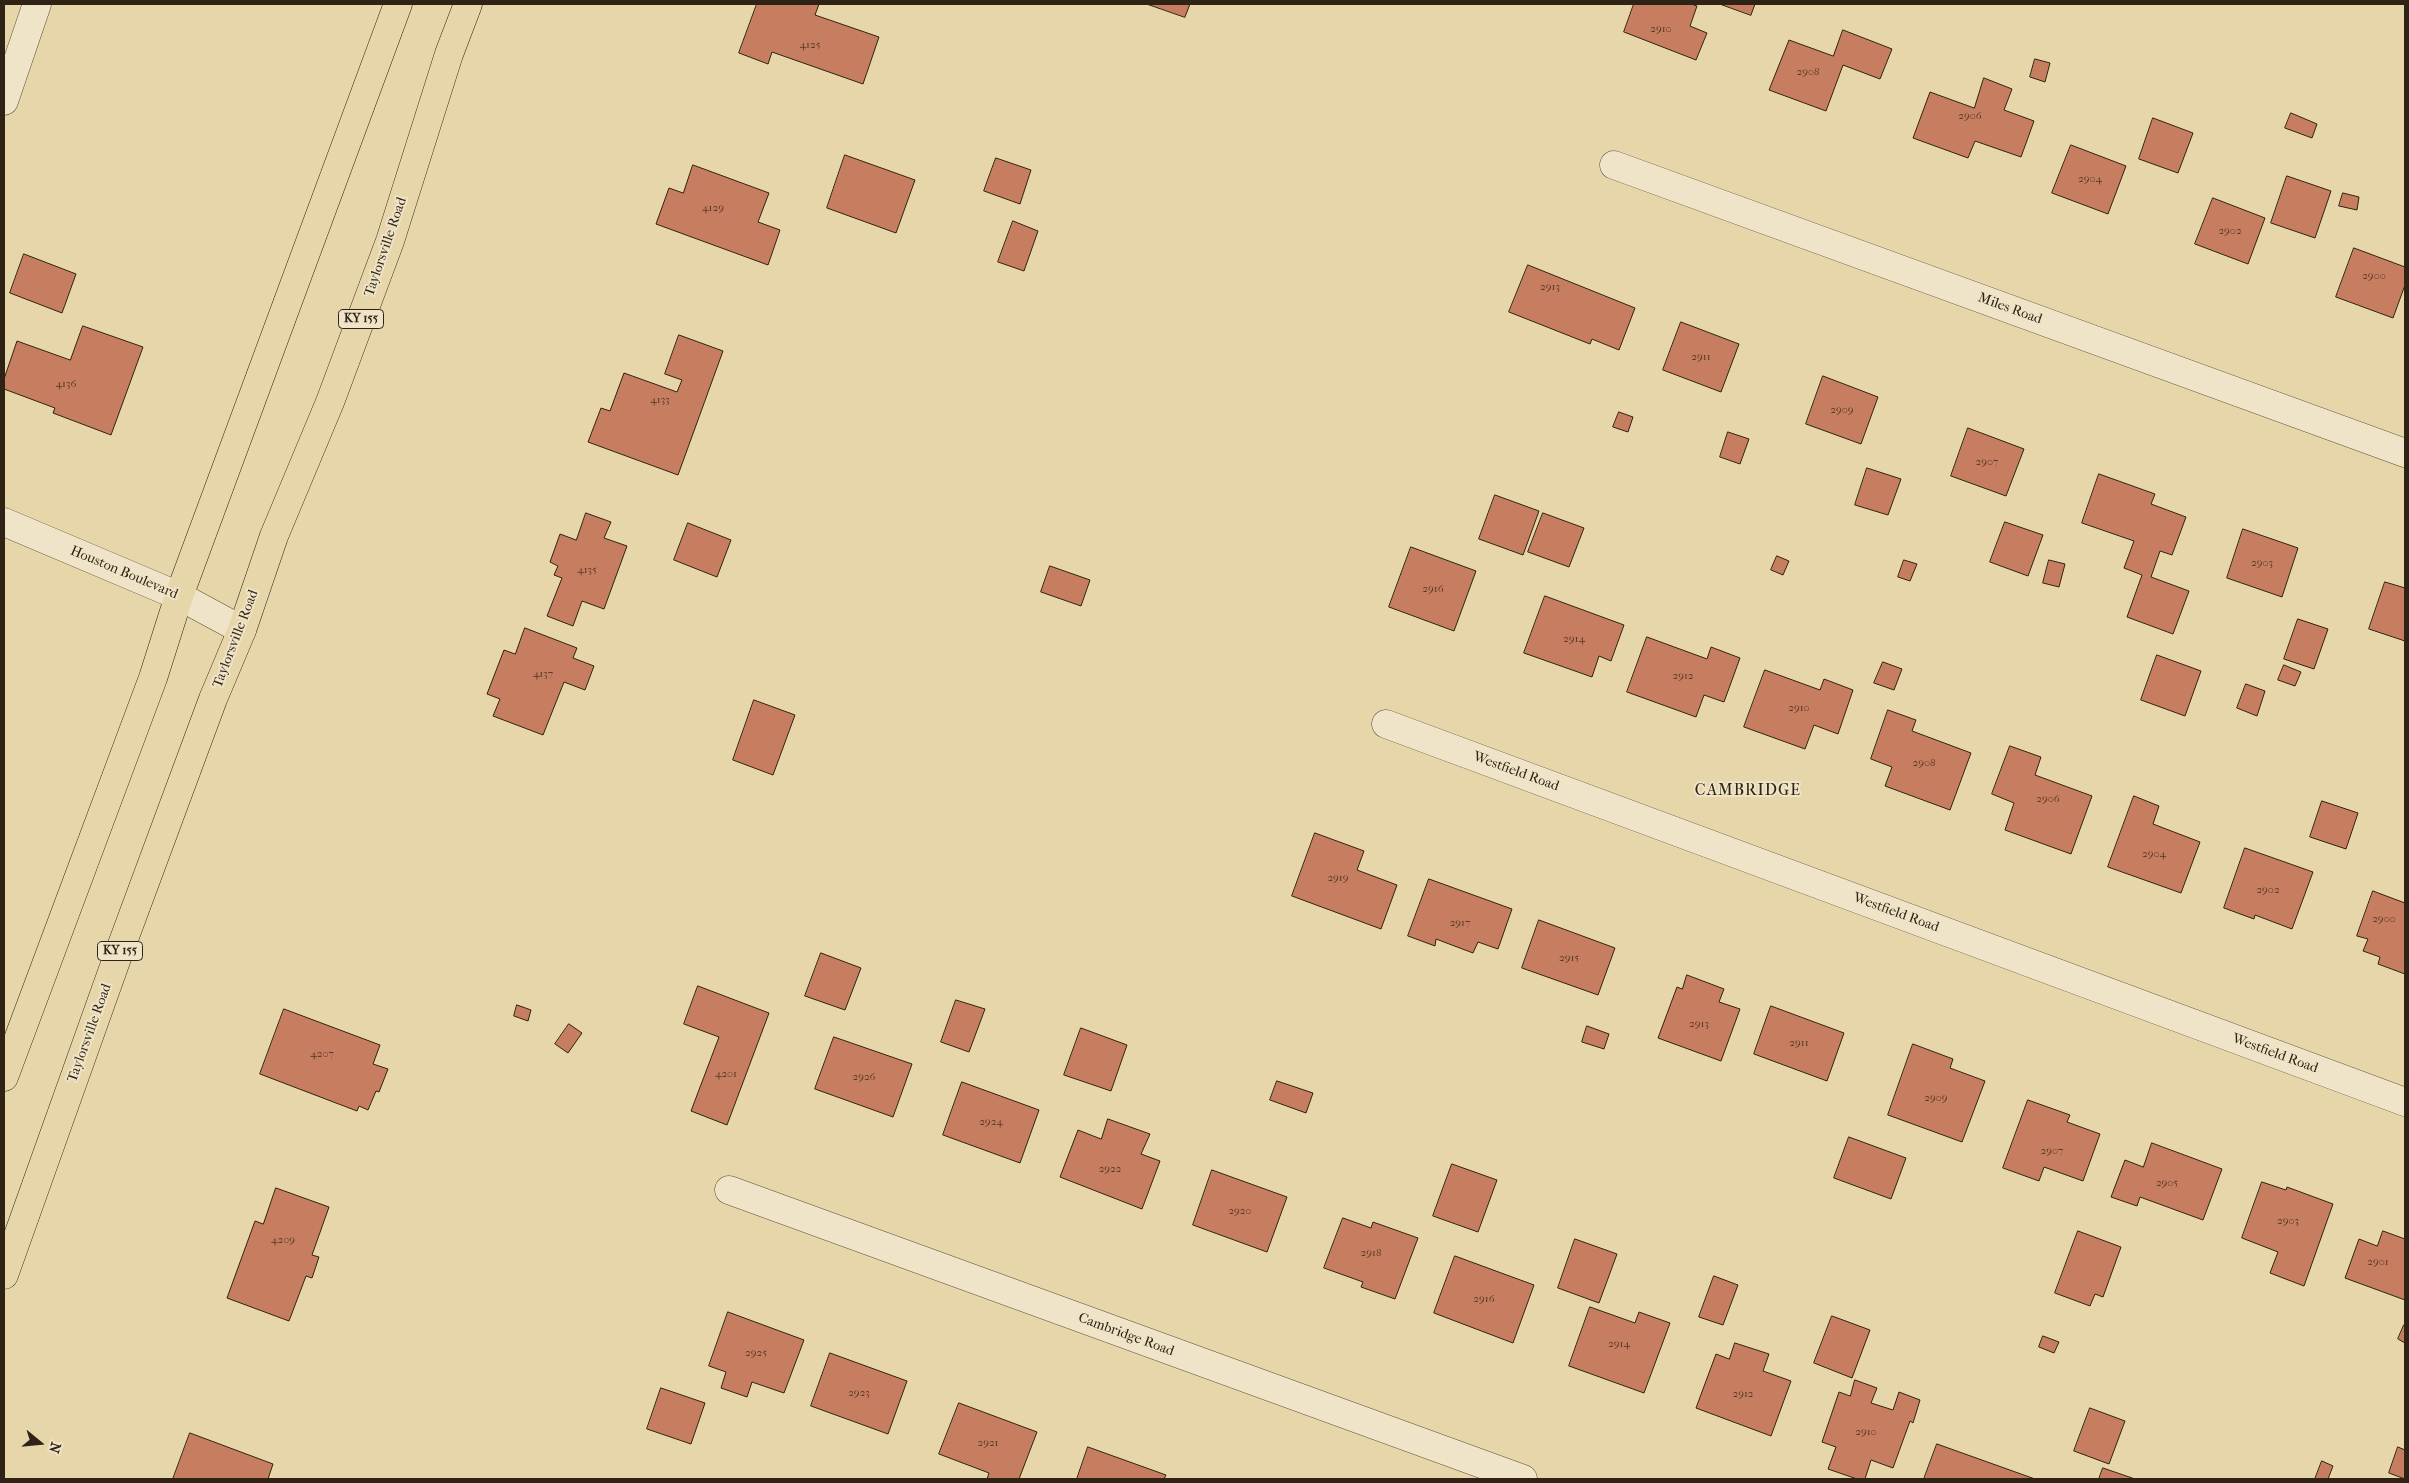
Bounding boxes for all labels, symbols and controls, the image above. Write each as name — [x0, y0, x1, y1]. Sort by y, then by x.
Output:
house number: 2910 — [1650, 22, 1672, 36]
house number: 4125 — [800, 38, 820, 52]
house number: 2908 — [1796, 65, 1820, 79]
house number: 2906 — [1958, 109, 1982, 123]
house number: 2904 — [2078, 172, 2102, 186]
street label: Taylorsville Road — [361, 195, 411, 299]
house number: 4129 — [702, 201, 724, 215]
house number: 2902 — [2218, 224, 2242, 238]
house number: 2900 — [2362, 269, 2386, 283]
house number: 2913 — [1540, 280, 1560, 294]
street label: Miles Road — [1976, 290, 2044, 328]
road number: KY 155 — [338, 310, 384, 328]
house number: 2911 — [1691, 350, 1711, 364]
house number: 4136 — [56, 377, 76, 391]
house number: 4133 — [650, 393, 670, 407]
house number: 2909 — [1830, 403, 1854, 417]
house number: 2907 — [1976, 455, 1998, 469]
street label: Houston Boulevard — [68, 543, 180, 603]
house number: 2903 — [2251, 556, 2273, 570]
house number: 4135 — [577, 563, 597, 577]
house number: 2916 — [1422, 582, 1444, 596]
street label: Taylorsville Road — [210, 588, 262, 690]
house number: 2914 — [1563, 632, 1585, 646]
house number: 4137 — [533, 667, 553, 681]
house number: 2912 — [1672, 669, 1694, 683]
house number: 2910 — [1788, 701, 1810, 715]
street label: Westfield Road — [1471, 749, 1561, 795]
house number: 2908 — [1912, 756, 1936, 770]
district label: CAMBRIDGE — [1694, 781, 1802, 801]
house number: 2906 — [2036, 792, 2060, 806]
house number: 2904 — [2142, 847, 2166, 861]
house number: 2919 — [1327, 871, 1349, 885]
house number: 2902 — [2256, 883, 2280, 897]
street label: Westfield Road — [1851, 890, 1941, 936]
house number: 2900 — [2372, 912, 2396, 926]
house number: 2917 — [1450, 916, 1470, 930]
road number: KY 155 — [98, 941, 142, 960]
house number: 2915 — [1559, 951, 1579, 965]
street label: Taylorsville Road — [64, 981, 116, 1085]
house number: 2913 — [1689, 1017, 1709, 1031]
street label: Westfield Road — [2230, 1031, 2320, 1077]
house number: 2911 — [1789, 1036, 1809, 1050]
house number: 4207 — [310, 1047, 334, 1061]
house number: 4201 — [715, 1067, 737, 1081]
house number: 2926 — [852, 1070, 876, 1084]
house number: 2909 — [1924, 1091, 1948, 1105]
house number: 2924 — [979, 1115, 1003, 1129]
house number: 2907 — [2041, 1144, 2063, 1158]
house number: 2922 — [1099, 1162, 1121, 1176]
house number: 2905 — [2156, 1176, 2178, 1190]
house number: 2920 — [1228, 1204, 1252, 1218]
house number: 2903 — [2277, 1214, 2299, 1228]
house number: 4209 — [271, 1233, 295, 1247]
house number: 2918 — [1361, 1246, 1381, 1260]
house number: 2901 — [2367, 1255, 2389, 1269]
house number: 2916 — [1473, 1292, 1495, 1306]
street label: Cambridge Road — [1076, 1310, 1176, 1360]
house number: 2914 — [1608, 1337, 1630, 1351]
house number: 2925 — [745, 1346, 767, 1360]
house number: 2923 — [848, 1386, 870, 1400]
house number: 2912 — [1732, 1387, 1754, 1401]
north arrow — [15, 1418, 65, 1468]
house number: 2910 — [1855, 1425, 1877, 1439]
house number: 2921 — [977, 1436, 999, 1450]
text: N — [45, 1440, 65, 1455]

